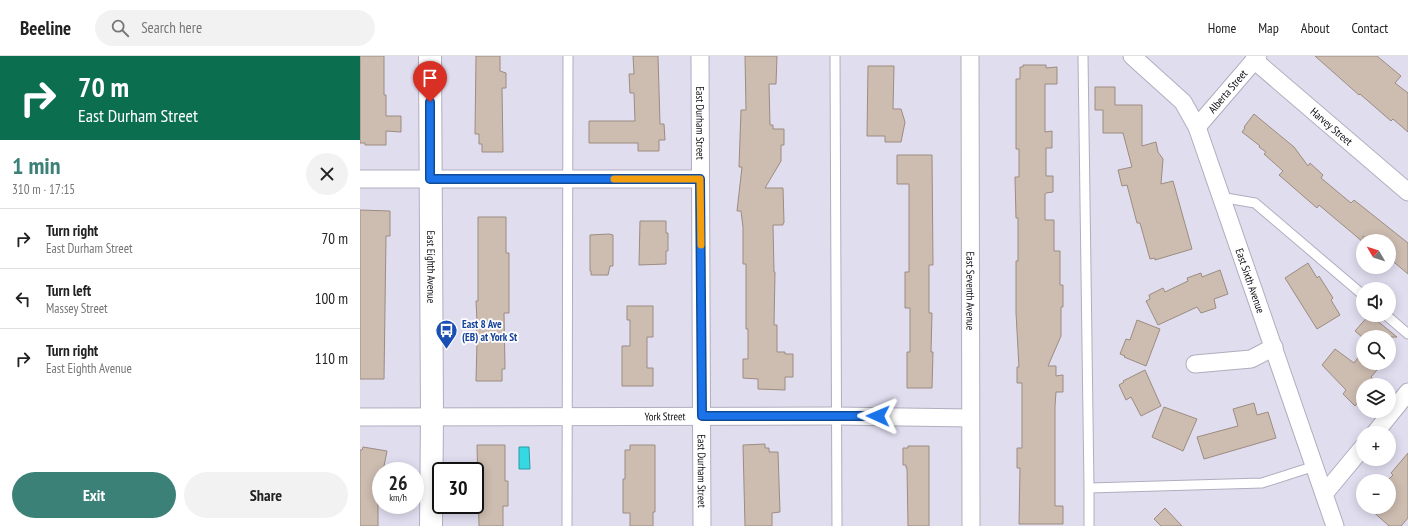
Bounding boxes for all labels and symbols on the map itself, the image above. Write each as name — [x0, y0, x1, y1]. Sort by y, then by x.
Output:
pin — [413, 61, 447, 102]
street label: Alberta Street — [1205, 67, 1250, 116]
street label: East Durham Street — [693, 86, 707, 160]
street label: Harvey Street — [1308, 104, 1355, 148]
street label: East Eighth Avenue — [424, 231, 438, 304]
north arrow — [1356, 234, 1396, 274]
street label: East Sixth Avenue — [1232, 246, 1268, 315]
street label: East Seventh Avenue — [963, 252, 978, 331]
bus stop icon: East 8 Ave (EB) at York St — [433, 317, 459, 350]
place label: East 8 Ave (EB) at York St — [462, 317, 518, 344]
position arrow — [857, 395, 899, 437]
street label: York Street — [644, 409, 686, 423]
street label: East Durham Street — [695, 434, 709, 508]
speed limit sign: 30 — [432, 462, 484, 514]

